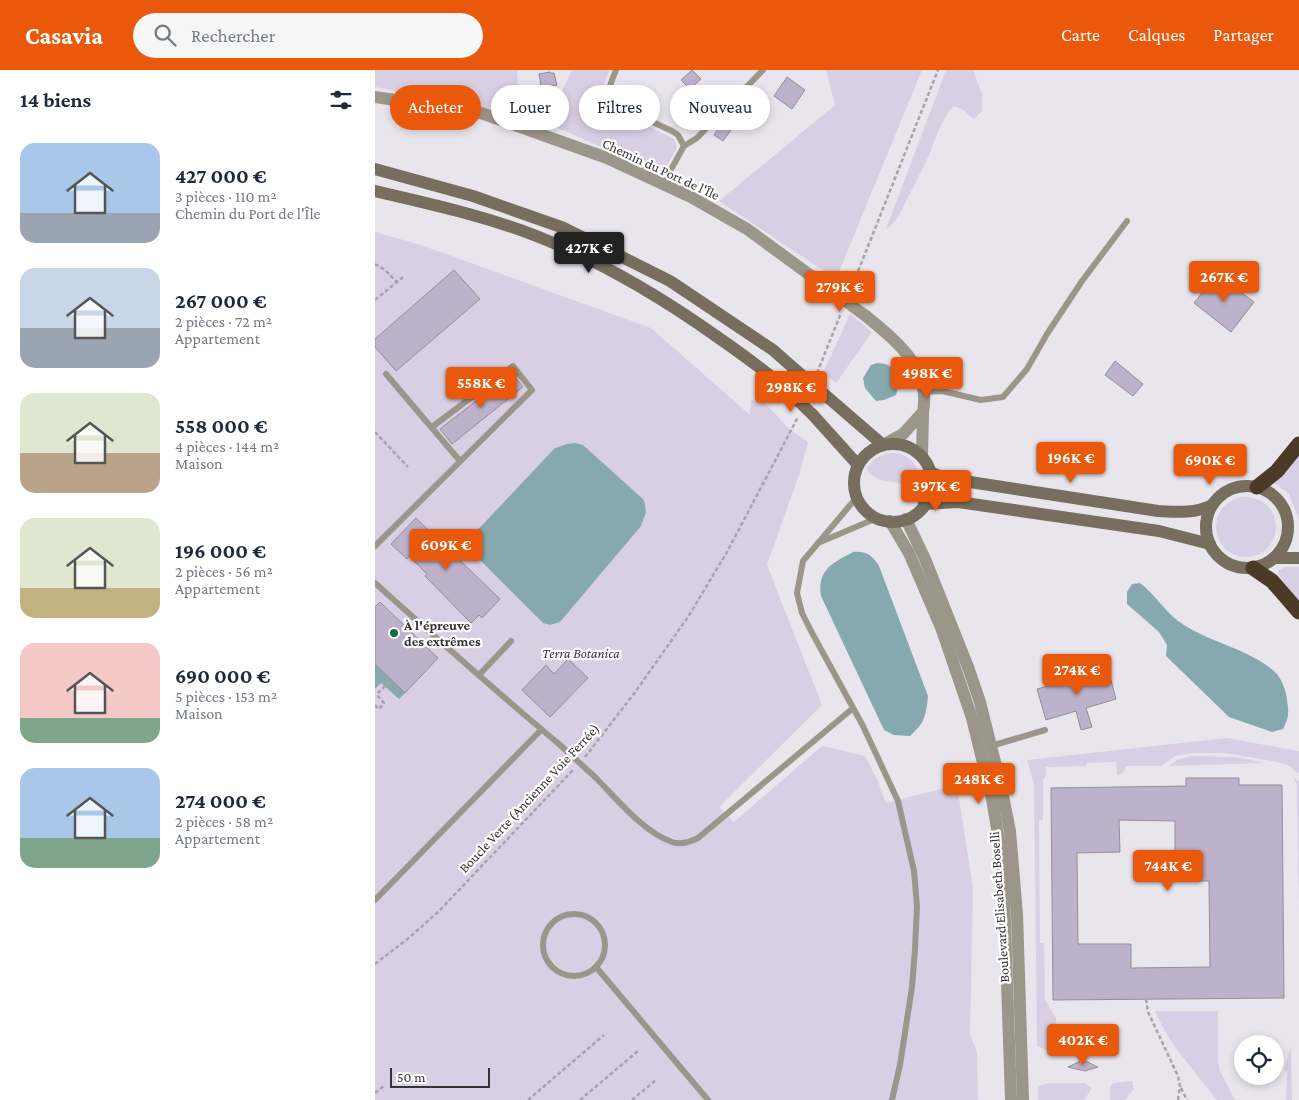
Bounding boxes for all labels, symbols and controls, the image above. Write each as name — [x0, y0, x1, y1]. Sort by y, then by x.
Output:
search box — [133, 13, 483, 58]
icon: search — [151, 21, 179, 49]
text: Casavia — [25, 22, 103, 49]
text: Rechercher — [191, 25, 275, 46]
text: Carte — [1061, 25, 1100, 45]
text: Calques — [1128, 25, 1185, 45]
text: Partager — [1213, 25, 1274, 45]
chip: Acheter — [390, 85, 481, 130]
chip: Louer — [491, 85, 569, 130]
chip: Filtres — [579, 85, 660, 130]
chip: Nouveau — [670, 85, 770, 130]
icon: filters — [327, 86, 355, 114]
text: 14 biens — [20, 88, 91, 112]
street label: Chemin du Port de l'Île — [600, 135, 722, 203]
icon: home — [60, 163, 120, 223]
text: 427 000 € — [175, 164, 267, 188]
text: 3 pièces · 110 m² — [175, 188, 277, 205]
text: Chemin du Port de l'Île — [175, 205, 321, 222]
pin: 427K € — [548, 232, 630, 274]
text: 427K € — [565, 239, 613, 256]
pin: 267K € — [1183, 260, 1265, 303]
text: 267K € — [1200, 268, 1248, 285]
pin: 279K € — [799, 270, 881, 313]
text: 279K € — [816, 278, 864, 295]
icon: home — [60, 288, 120, 348]
text: 267 000 € — [175, 289, 267, 313]
text: 2 pièces · 72 m² — [175, 313, 272, 330]
text: Appartement — [175, 330, 260, 347]
pin: 498K € — [886, 356, 968, 399]
text: 498K € — [902, 364, 952, 381]
pin: 558K € — [440, 366, 522, 409]
pin: 298K € — [750, 370, 832, 413]
text: 558K € — [457, 374, 505, 391]
text: 298K € — [766, 378, 816, 395]
icon: home — [60, 413, 120, 473]
text: 558 000 € — [175, 414, 268, 438]
text: 4 pièces · 144 m² — [175, 438, 279, 455]
pin: 196K € — [1030, 442, 1112, 484]
pin: 690K € — [1169, 444, 1251, 486]
text: 196K € — [1047, 449, 1095, 466]
text: 690K € — [1185, 451, 1235, 468]
text: Maison — [175, 455, 223, 472]
pin: 397K € — [895, 470, 977, 512]
text: 397K € — [912, 477, 960, 494]
pin: 609K € — [405, 528, 487, 571]
text: 609K € — [421, 536, 471, 553]
icon: home — [60, 538, 120, 598]
text: 196 000 € — [175, 539, 266, 563]
text: 2 pièces · 56 m² — [175, 563, 273, 580]
text: Appartement — [175, 580, 260, 597]
place label: À l'épreuve des extrêmes — [403, 617, 481, 649]
marker: À l'épreuve des extrêmes — [388, 627, 400, 639]
park label: Terra Botanica — [542, 645, 620, 661]
pin: 274K € — [1036, 654, 1118, 696]
text: 274K € — [1053, 661, 1101, 678]
icon: home — [60, 663, 120, 723]
text: 690 000 € — [175, 664, 270, 688]
text: 5 pièces · 153 m² — [175, 688, 277, 705]
text: Maison — [175, 705, 223, 722]
street label: Boucle Verte (Ancienne Voie Ferrée) — [456, 720, 603, 877]
pin: 248K € — [938, 762, 1020, 805]
text: 248K € — [954, 770, 1004, 787]
icon: home — [60, 788, 120, 848]
text: 274 000 € — [175, 789, 266, 813]
text: 2 pièces · 58 m² — [175, 813, 273, 830]
text: Appartement — [175, 830, 260, 847]
street label: Boulevard Elisabeth Boselli — [986, 830, 1012, 983]
pin: 744K € — [1127, 850, 1209, 892]
text: 744K € — [1144, 857, 1192, 874]
pin: 402K € — [1042, 1024, 1124, 1066]
text: 402K € — [1058, 1031, 1108, 1048]
map controls — [1234, 1035, 1284, 1085]
button: locate — [1234, 1035, 1284, 1085]
scale bar — [390, 1065, 490, 1088]
text: 50 m — [397, 1069, 425, 1085]

